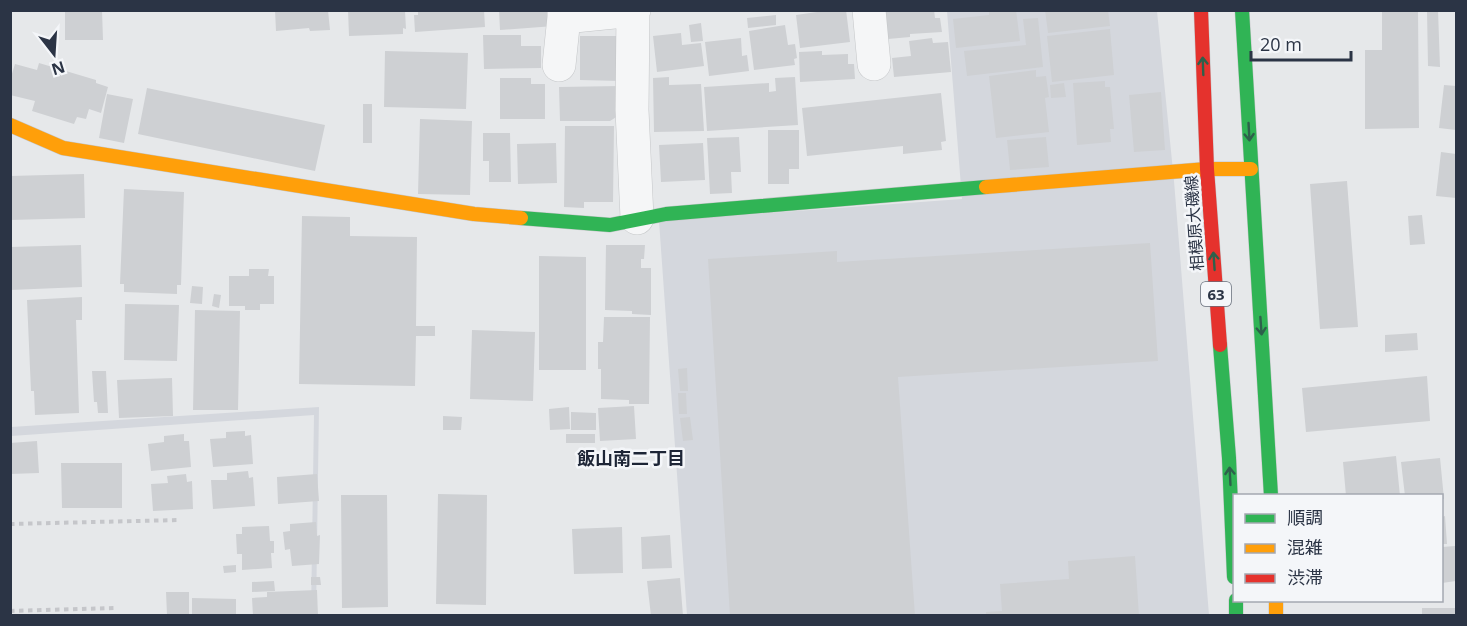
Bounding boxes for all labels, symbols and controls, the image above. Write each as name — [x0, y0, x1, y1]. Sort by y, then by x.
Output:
north arrow — [24, 24, 84, 84]
scale bar — [1251, 24, 1352, 62]
text: 20 m — [1260, 32, 1302, 56]
text: N — [49, 56, 68, 81]
one-way arrow — [1197, 57, 1209, 77]
one-way arrow — [1243, 121, 1254, 141]
street label: 相模原大磯線 — [1180, 174, 1208, 272]
one-way arrow — [1208, 252, 1219, 271]
road number: 63 — [1201, 282, 1231, 306]
one-way arrow — [1255, 316, 1266, 336]
district label: 飯山南二丁目 — [577, 446, 685, 470]
one-way arrow — [1224, 467, 1235, 487]
legend — [1233, 494, 1443, 602]
text: 順調 — [1287, 505, 1323, 529]
text: 混雑 — [1287, 535, 1323, 559]
text: 渋滞 — [1287, 565, 1323, 589]

